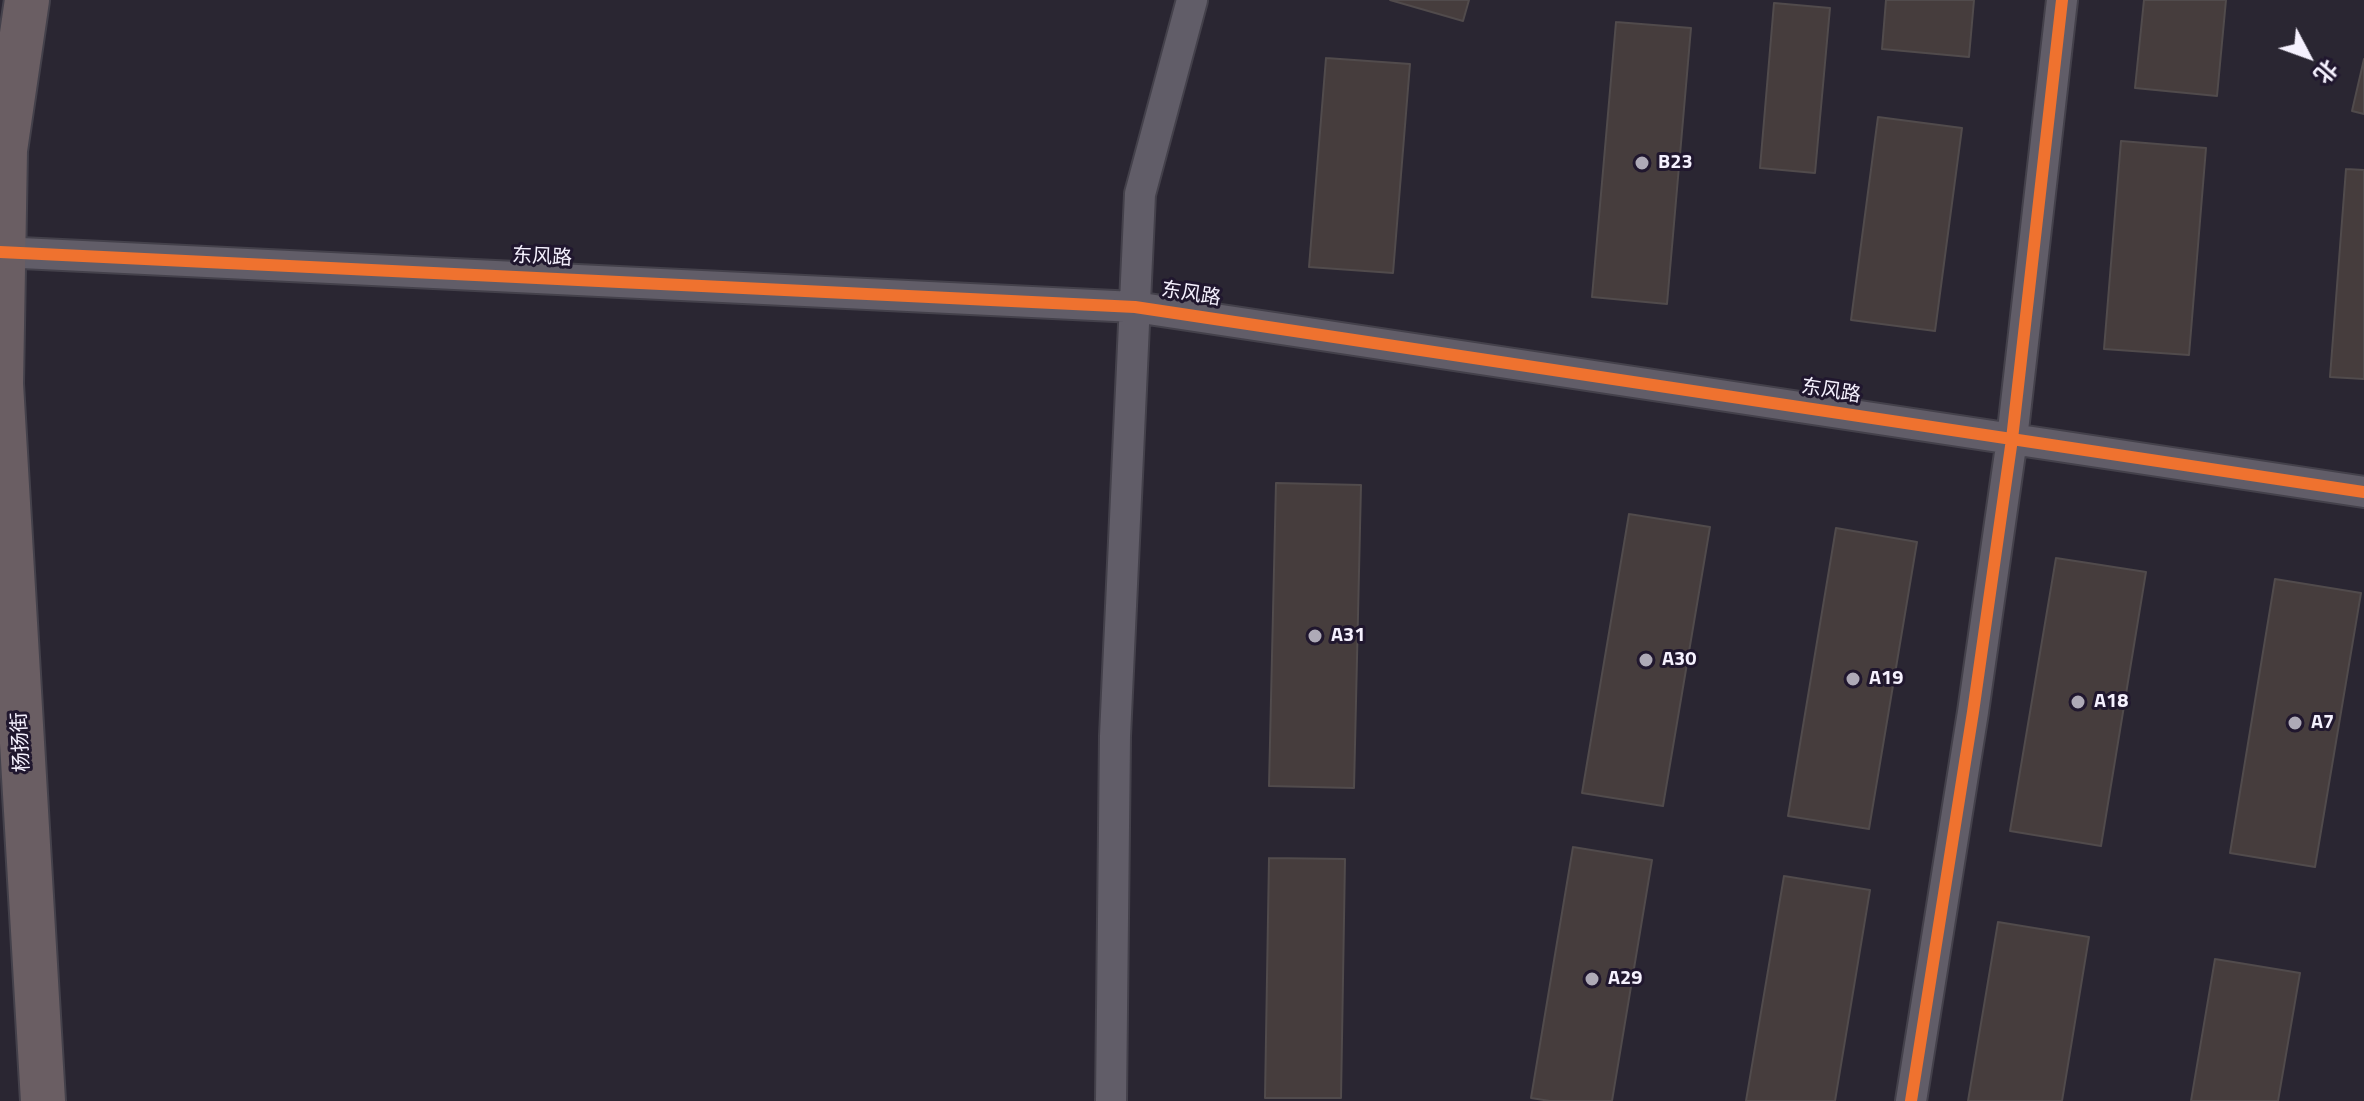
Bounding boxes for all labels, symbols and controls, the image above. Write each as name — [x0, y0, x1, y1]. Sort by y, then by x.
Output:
north arrow — [2268, 16, 2348, 96]
text: 北 — [2306, 52, 2346, 91]
place label: B23 — [1658, 151, 1693, 175]
marker: B23 — [1633, 154, 1651, 172]
street label: 东风路 — [511, 244, 573, 272]
street label: 东风路 — [1159, 278, 1223, 312]
street label: 东风路 — [1799, 375, 1863, 409]
place label: A31 — [1331, 624, 1365, 648]
marker: A31 — [1306, 627, 1324, 645]
place label: A30 — [1662, 648, 1696, 672]
marker: A30 — [1637, 651, 1655, 669]
place label: A19 — [1869, 667, 1903, 691]
marker: A19 — [1844, 670, 1862, 688]
place label: A18 — [2094, 690, 2128, 714]
marker: A18 — [2069, 693, 2087, 711]
street label: 杨扬街 — [8, 711, 36, 773]
place label: A7 — [2311, 711, 2334, 735]
marker: A7 — [2286, 714, 2304, 732]
place label: A29 — [1608, 967, 1642, 991]
marker: A29 — [1583, 970, 1601, 988]

